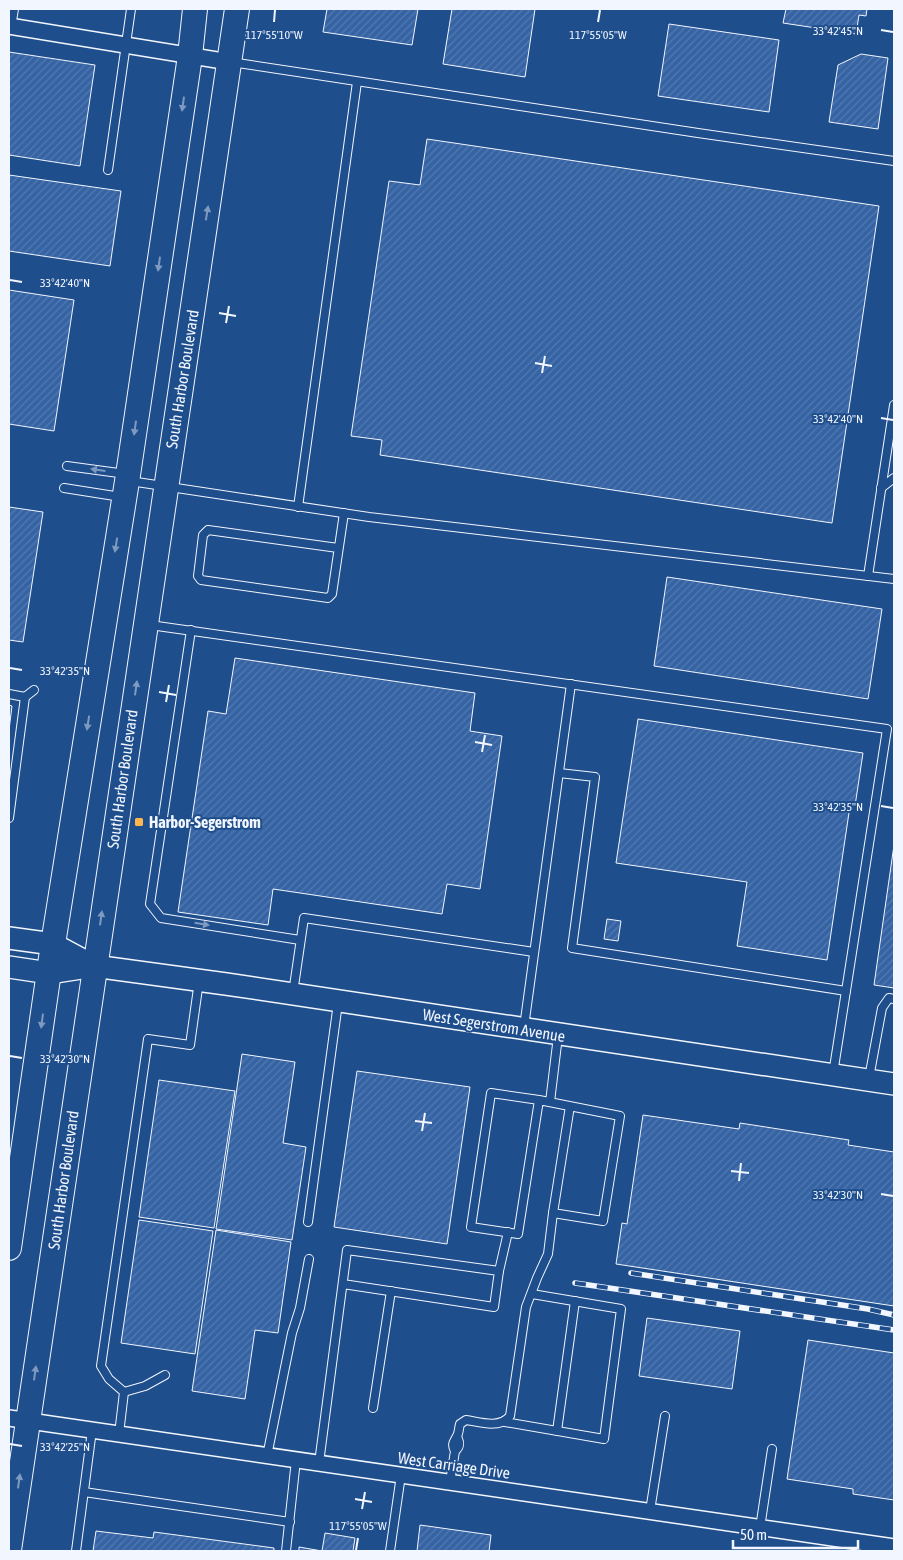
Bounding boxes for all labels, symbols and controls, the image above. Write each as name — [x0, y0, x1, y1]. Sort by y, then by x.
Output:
text: 33°42'45"N — [813, 24, 863, 38]
text: 117°55'10"W — [245, 28, 303, 42]
text: 117°55'05"W — [569, 28, 627, 42]
one-way arrow — [179, 96, 187, 112]
one-way arrow — [203, 205, 211, 221]
one-way arrow — [155, 257, 163, 273]
text: 33°42'40"N — [40, 276, 90, 290]
street label: South Harbor Boulevard — [162, 308, 202, 450]
text: 33°42'40"N — [813, 412, 863, 426]
one-way arrow — [130, 421, 138, 437]
one-way arrow — [89, 466, 105, 474]
one-way arrow — [112, 538, 120, 554]
text: 33°42'35"N — [40, 664, 90, 678]
one-way arrow — [132, 680, 140, 696]
street label: South Harbor Boulevard — [103, 708, 141, 850]
one-way arrow — [83, 715, 91, 731]
text: 33°42'35"N — [813, 800, 863, 814]
place label: Harbor-Segerstrom — [149, 813, 261, 831]
marker: Harbor-Segerstrom — [133, 816, 145, 828]
one-way arrow — [98, 910, 106, 926]
one-way arrow — [194, 920, 210, 928]
street label: West Segerstrom Avenue — [421, 1005, 566, 1046]
one-way arrow — [37, 1013, 45, 1029]
text: 33°42'30"N — [40, 1052, 90, 1066]
street label: South Harbor Boulevard — [44, 1109, 82, 1251]
text: 33°42'30"N — [813, 1188, 863, 1202]
one-way arrow — [31, 1364, 39, 1380]
text: 33°42'25"N — [40, 1440, 90, 1454]
street label: West Carriage Drive — [397, 1448, 511, 1483]
one-way arrow — [15, 1473, 23, 1489]
scale bar — [733, 1518, 858, 1550]
text: 117°55'05"W — [329, 1519, 387, 1533]
text: 50 m — [740, 1526, 767, 1543]

